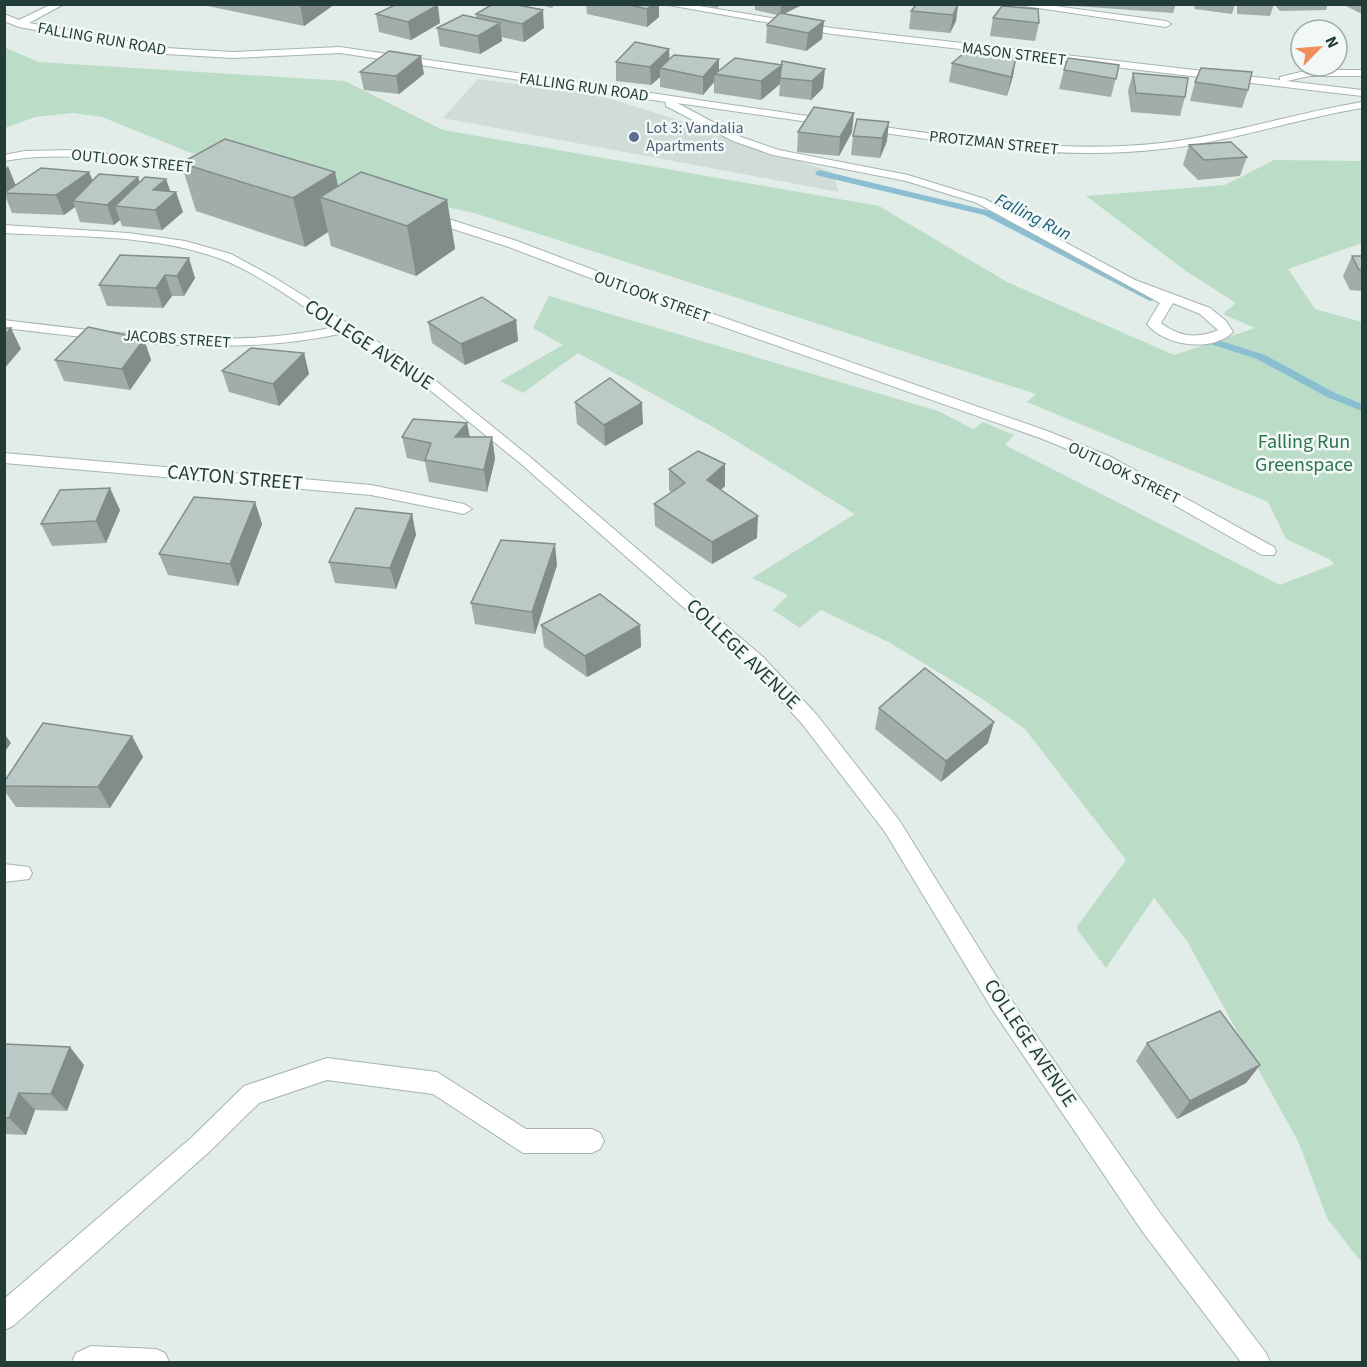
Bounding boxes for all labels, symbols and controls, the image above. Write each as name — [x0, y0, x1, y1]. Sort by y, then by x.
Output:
street label: FALLING RUN ROAD — [36, 17, 168, 61]
north arrow — [1289, 18, 1349, 78]
text: N — [1319, 33, 1344, 52]
street label: MASON STREET — [961, 37, 1068, 71]
street label: FALLING RUN ROAD — [518, 67, 650, 107]
place label: Lot 3: Vandalia Apartments — [646, 117, 743, 157]
street label: PROTZMAN STREET — [928, 125, 1060, 161]
marker: Lot 3: Vandalia Apartments — [627, 130, 641, 144]
street label: OUTLOOK STREET — [70, 144, 194, 178]
water label: Falling Run — [991, 187, 1075, 247]
street label: OUTLOOK STREET — [591, 266, 713, 328]
street label: COLLEGE AVENUE — [299, 293, 439, 397]
street label: JACOBS STREET — [122, 324, 232, 354]
park label: Falling Run Greenspace — [1255, 428, 1353, 479]
street label: OUTLOOK STREET — [1064, 436, 1184, 510]
street label: CAYTON STREET — [166, 458, 304, 498]
street label: COLLEGE AVENUE — [680, 592, 806, 716]
street label: COLLEGE AVENUE — [977, 973, 1083, 1113]

